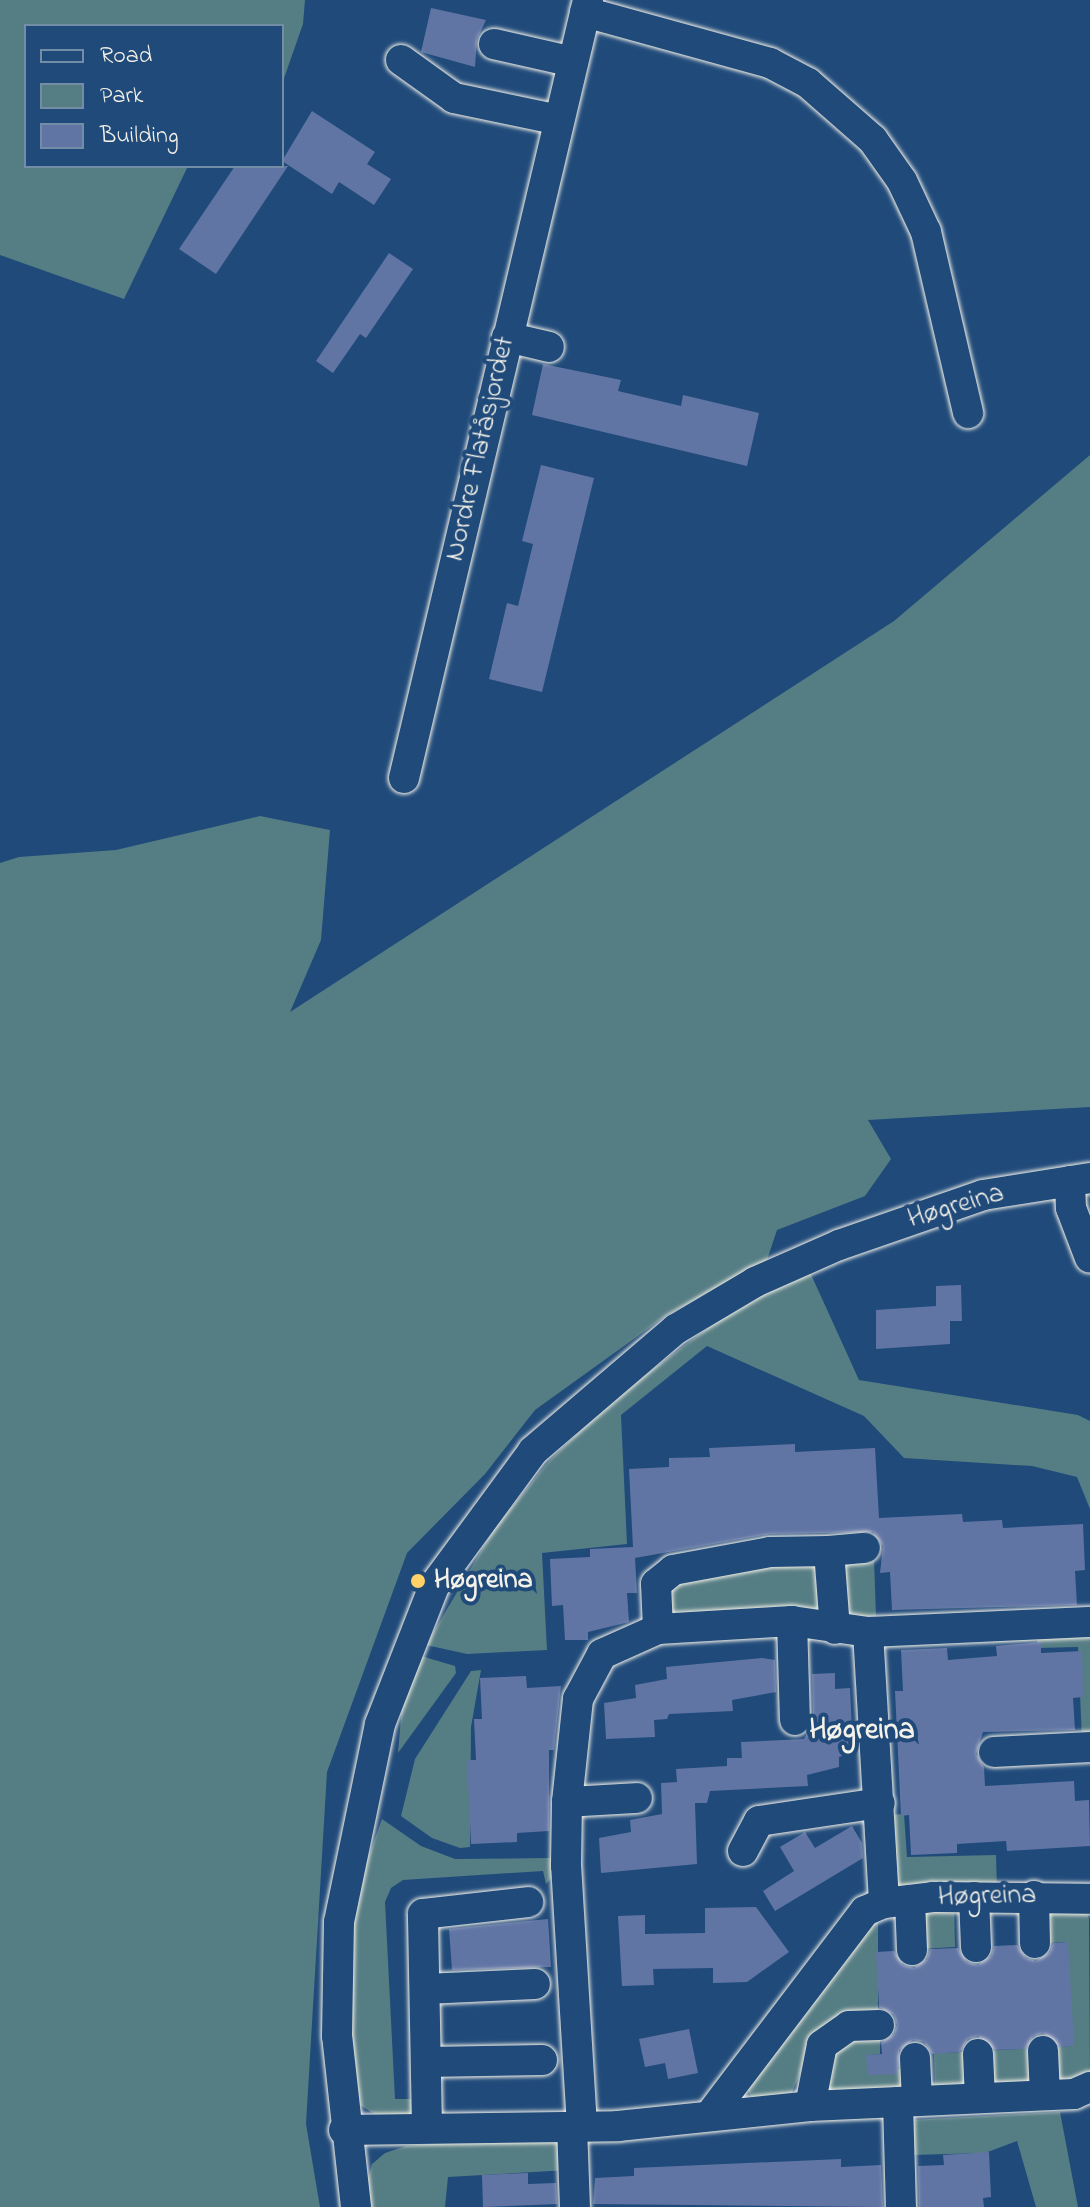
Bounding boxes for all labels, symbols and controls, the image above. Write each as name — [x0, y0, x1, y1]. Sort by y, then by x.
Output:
legend — [24, 24, 284, 168]
text: Road — [100, 39, 152, 74]
text: Park — [100, 79, 143, 114]
text: Building — [100, 119, 179, 154]
street label: Nordre Flatåsjordet — [439, 333, 523, 565]
street label: Høgreina — [904, 1177, 1008, 1237]
place label: Høgreina — [434, 1564, 533, 1598]
marker: Høgreina — [409, 1572, 427, 1590]
district label: Høgreina — [809, 1713, 915, 1749]
street label: Høgreina — [937, 1879, 1037, 1915]

